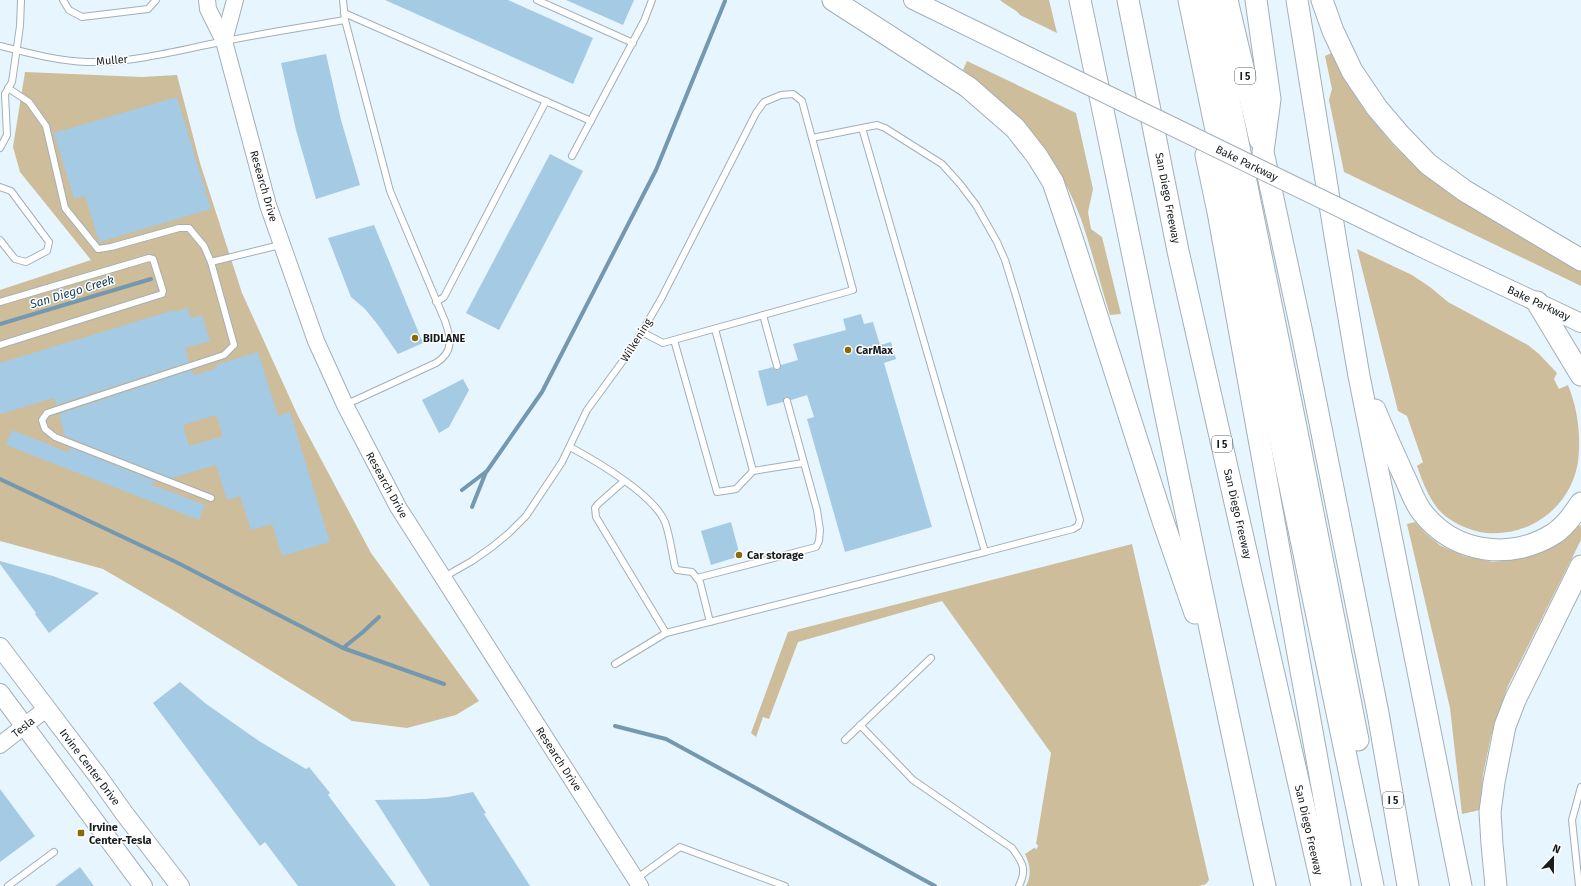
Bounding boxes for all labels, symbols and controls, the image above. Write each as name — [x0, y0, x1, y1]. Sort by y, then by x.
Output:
street label: Muller — [96, 53, 129, 68]
road number: I 5 — [1235, 68, 1255, 84]
street label: Bake Parkway — [1213, 143, 1281, 184]
street label: Research Drive — [247, 149, 280, 223]
street label: San Diego Freeway — [1152, 152, 1183, 245]
water label: San Diego Creek — [27, 272, 116, 312]
street label: Bake Parkway — [1505, 283, 1573, 324]
street label: Wilkening — [618, 316, 655, 364]
place label: BIDLANE — [423, 332, 466, 345]
marker: BIDLANE — [410, 333, 420, 343]
place label: CarMax — [856, 344, 893, 357]
marker: CarMax — [843, 345, 853, 355]
road number: I 5 — [1212, 436, 1232, 452]
street label: Research Drive — [363, 450, 410, 521]
street label: San Diego Freeway — [1221, 468, 1254, 561]
place label: Car storage — [747, 549, 804, 562]
marker: Car storage — [734, 550, 744, 560]
street label: Tesla — [9, 714, 37, 740]
street label: Research Drive — [533, 725, 584, 794]
street label: Irvine Center Drive — [57, 726, 123, 808]
street label: San Diego Freeway — [1292, 784, 1325, 877]
road number: I 5 — [1383, 792, 1403, 808]
place label: Irvine Center-Tesla — [89, 821, 152, 847]
marker: Irvine Center-Tesla — [76, 828, 86, 838]
north arrow — [1533, 838, 1573, 878]
text: N — [1551, 842, 1562, 857]

